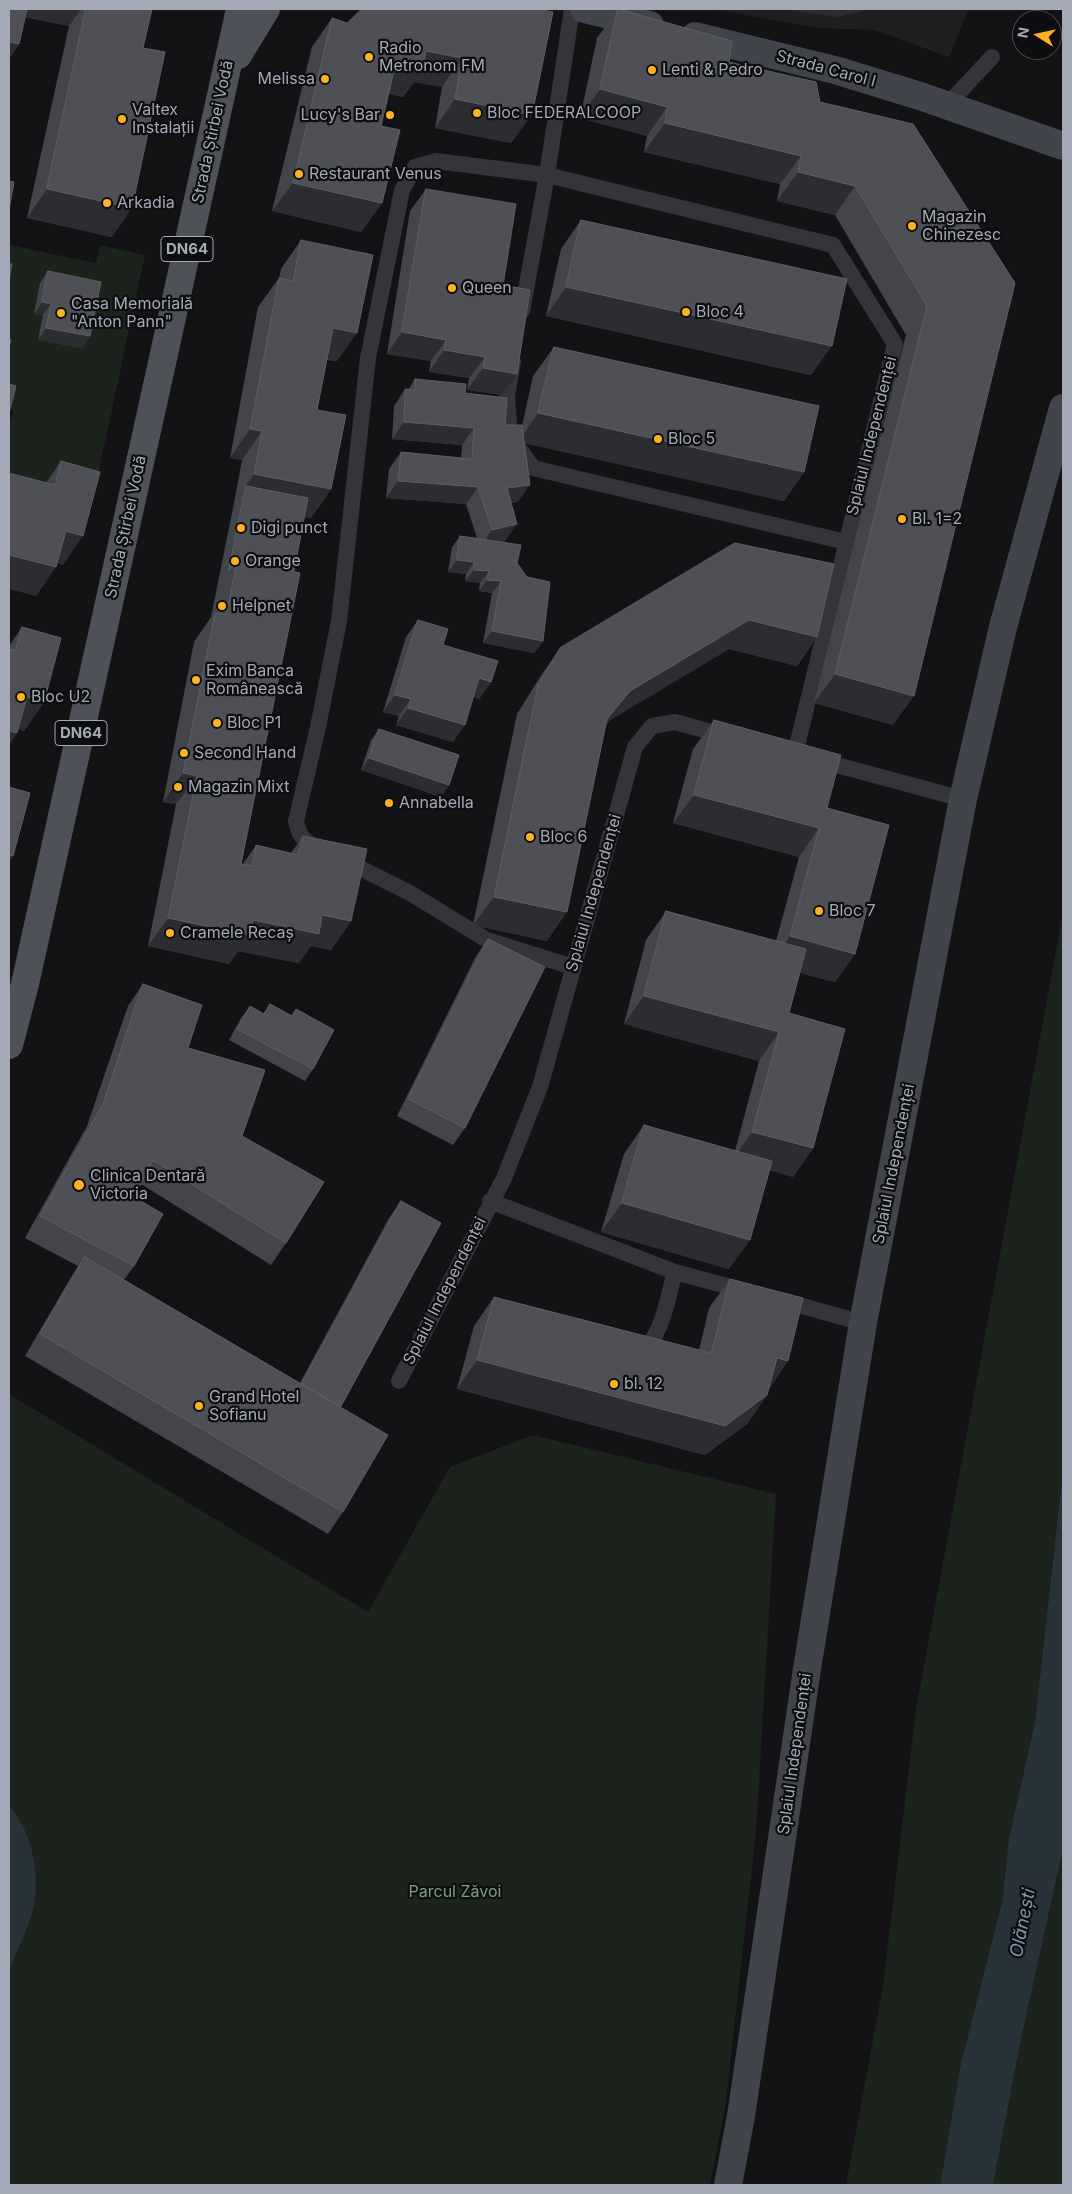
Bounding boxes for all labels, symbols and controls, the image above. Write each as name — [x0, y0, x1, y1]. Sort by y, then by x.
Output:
north arrow — [1012, 10, 1062, 60]
text: N — [1013, 26, 1032, 39]
place label: Radio Metronom FM — [379, 38, 485, 76]
street label: Strada Carol I — [774, 46, 878, 92]
marker: Radio Metronom FM — [363, 51, 375, 63]
street label: Strada Știrbei Vodă — [188, 59, 238, 205]
place label: Lenti & Pedro — [662, 60, 763, 80]
marker: Lenti & Pedro — [646, 64, 658, 76]
place label: Melissa — [258, 69, 315, 89]
marker: Melissa — [319, 73, 331, 85]
place label: Valtex Instalații — [132, 100, 194, 138]
place label: Bloc FEDERALCOOP — [487, 103, 641, 123]
place label: Lucy's Bar — [300, 105, 380, 125]
marker: Bloc FEDERALCOOP — [471, 107, 483, 119]
marker: Lucy's Bar — [384, 109, 396, 121]
marker: Valtex Instalații — [116, 113, 128, 125]
place label: Restaurant Venus — [309, 164, 442, 184]
marker: Restaurant Venus — [293, 168, 305, 180]
place label: Arkadia — [117, 193, 175, 213]
marker: Arkadia — [101, 197, 113, 209]
place label: Magazin Chinezesc — [922, 207, 1001, 245]
marker: Magazin Chinezesc — [906, 220, 918, 232]
road number: DN64 — [161, 236, 213, 262]
place label: Queen — [462, 278, 512, 298]
marker: Queen — [446, 282, 458, 294]
place label: Casa Memorială "Anton Pann" — [71, 294, 193, 332]
place label: Bloc 4 — [696, 302, 744, 322]
marker: Bloc 4 — [680, 306, 692, 318]
marker: Casa Memorială "Anton Pann" — [55, 307, 67, 319]
street label: Splaiul Independenței — [843, 355, 901, 517]
place label: Bloc 5 — [668, 429, 715, 449]
marker: Bloc 5 — [652, 433, 664, 445]
street label: Strada Știrbei Vodă — [101, 454, 151, 600]
place label: Bl. 1=2 — [912, 509, 962, 529]
marker: Bl. 1=2 — [896, 513, 908, 525]
place label: Digi punct — [251, 518, 328, 538]
marker: Digi punct — [235, 522, 247, 534]
place label: Orange — [245, 551, 301, 571]
marker: Orange — [229, 555, 241, 567]
place label: Helpnet — [232, 596, 291, 616]
marker: Helpnet — [216, 600, 228, 612]
place label: Exim Banca Românească — [206, 661, 303, 699]
marker: Exim Banca Românească — [190, 674, 202, 686]
place label: Bloc U2 — [31, 687, 90, 707]
marker: Bloc U2 — [15, 691, 27, 703]
place label: Bloc P1 — [227, 713, 281, 733]
marker: Bloc P1 — [211, 717, 223, 729]
road number: DN64 — [55, 720, 107, 746]
place label: Second Hand — [194, 743, 296, 763]
marker: Second Hand — [178, 747, 190, 759]
place label: Magazin Mixt — [188, 777, 290, 797]
marker: Magazin Mixt — [172, 781, 184, 793]
place label: Annabella — [399, 793, 474, 813]
marker: Annabella — [383, 797, 395, 809]
street label: Splaiul Independenței — [562, 812, 626, 974]
place label: Bloc 6 — [540, 827, 588, 847]
marker: Bloc 6 — [524, 831, 536, 843]
place label: Bloc 7 — [829, 901, 876, 921]
marker: Bloc 7 — [813, 905, 825, 917]
place label: Cramele Recaș — [180, 923, 294, 943]
marker: Cramele Recaș — [164, 927, 176, 939]
street label: Splaiul Independenței — [869, 1082, 919, 1246]
place label: Clinica Dentară Victoria — [90, 1166, 205, 1204]
marker: Clinica Dentară Victoria — [72, 1178, 86, 1192]
street label: Splaiul Independenței — [399, 1214, 491, 1368]
place label: bl. 12 — [624, 1374, 663, 1394]
marker: bl. 12 — [608, 1378, 620, 1390]
place label: Grand Hotel Sofianu — [209, 1387, 299, 1425]
marker: Grand Hotel Sofianu — [193, 1400, 205, 1412]
street label: Splaiul Independenței — [774, 1672, 816, 1836]
park label: Parcul Zăvoi — [409, 1882, 501, 1902]
water label: Olănești — [1006, 1887, 1040, 1959]

